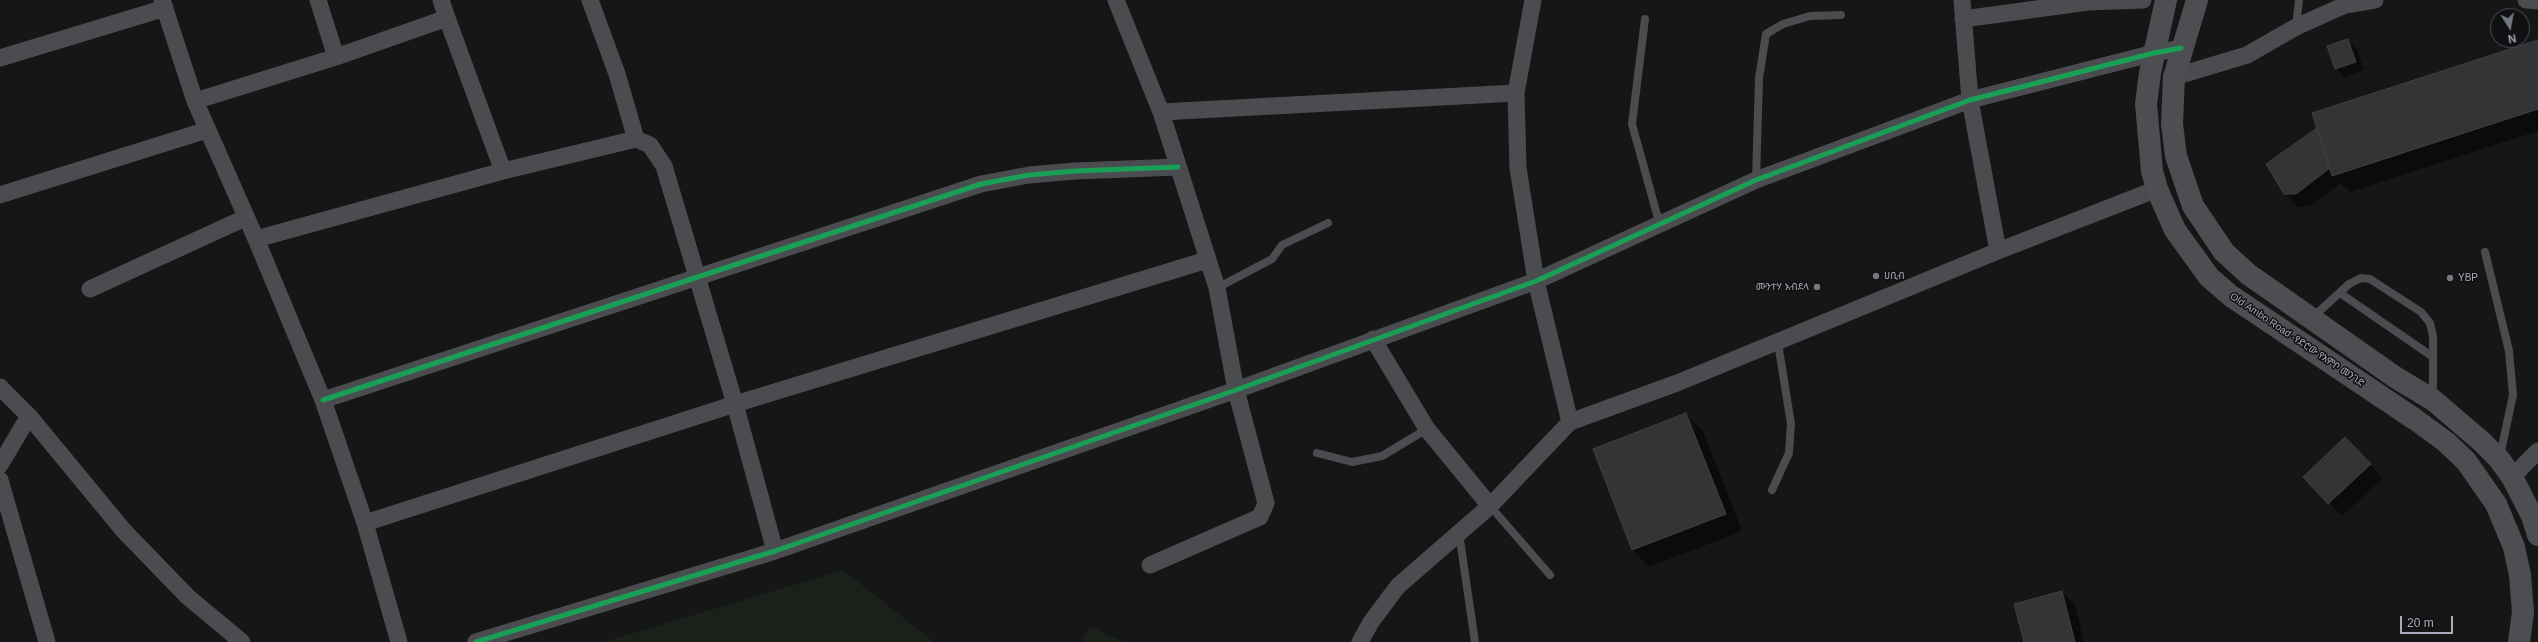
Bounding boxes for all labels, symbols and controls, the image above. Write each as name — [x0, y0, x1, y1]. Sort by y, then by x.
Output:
north arrow — [2490, 8, 2530, 48]
text: N — [2507, 32, 2517, 45]
place label: ሀቢብ — [1884, 270, 1905, 282]
marker: ሀቢብ — [1871, 271, 1881, 281]
place label: YBP — [2458, 272, 2478, 284]
marker: YBP — [2445, 273, 2455, 283]
place label: ሙንተሃ አብደላ — [1756, 281, 1809, 293]
marker: ሙንተሃ አብደላ — [1812, 282, 1822, 292]
street label: Old Ambo Road -የድሮው የአምቦ መንገድ — [2227, 290, 2367, 390]
scale bar — [2402, 608, 2455, 634]
text: 20 m — [2407, 616, 2434, 630]

